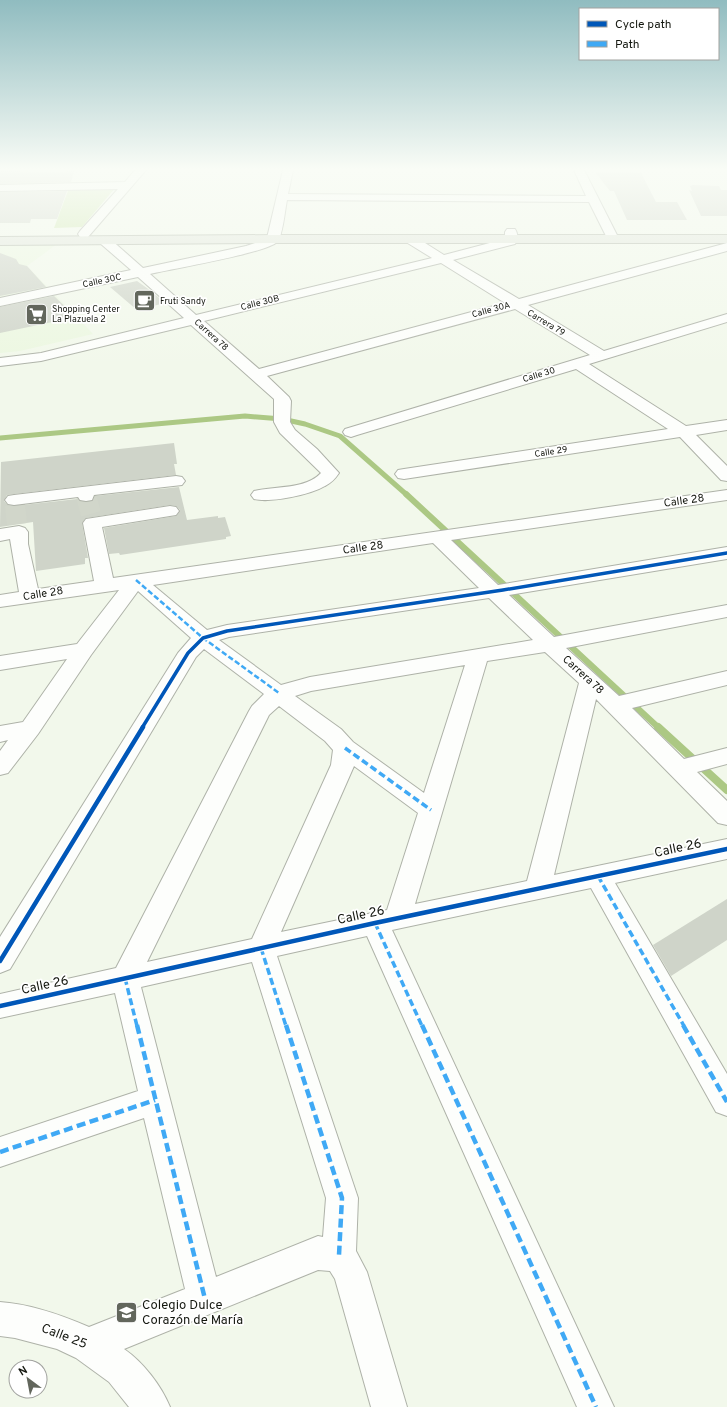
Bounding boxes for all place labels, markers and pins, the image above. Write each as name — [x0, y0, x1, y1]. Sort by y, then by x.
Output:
cafe icon: Fruti Sandy — [132, 288, 158, 314]
place label: Fruti Sandy — [160, 296, 206, 307]
supermarket icon: Shopping Center La Plazuela 2 — [24, 301, 50, 327]
place label: Shopping Center La Plazuela 2 — [52, 304, 120, 325]
place label: Colegio Dulce Corazón de María — [142, 1298, 243, 1329]
school or university icon: Colegio Dulce Corazón de María — [114, 1300, 140, 1326]

